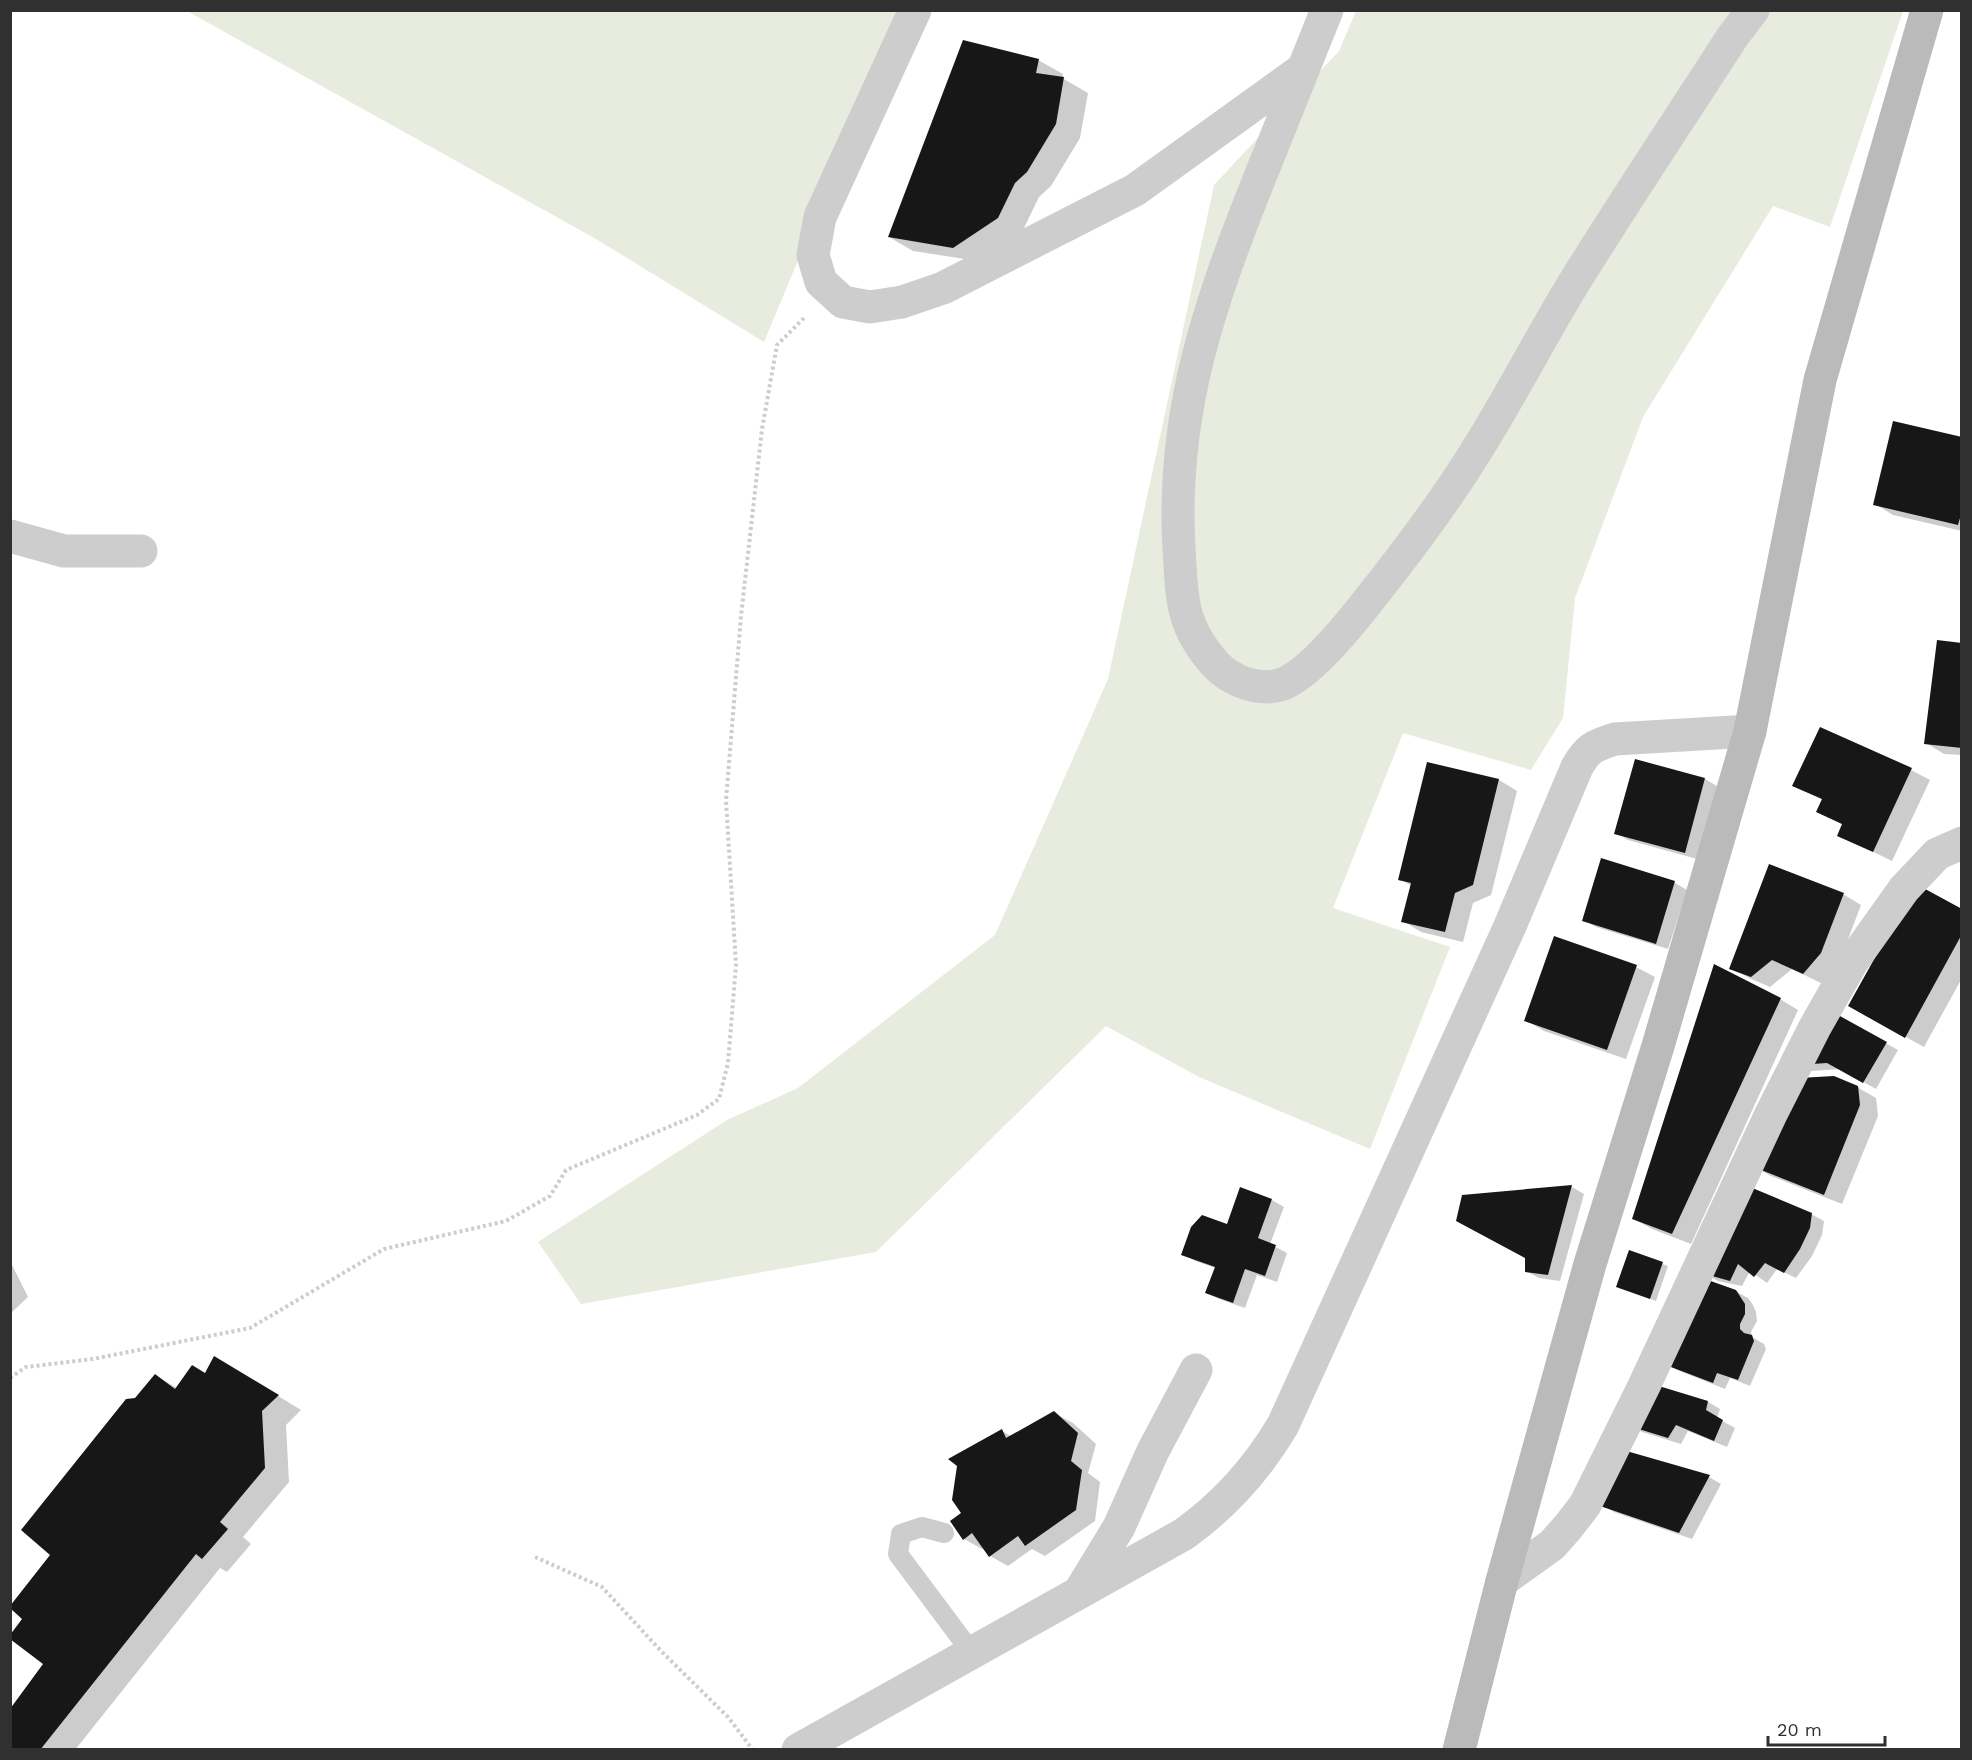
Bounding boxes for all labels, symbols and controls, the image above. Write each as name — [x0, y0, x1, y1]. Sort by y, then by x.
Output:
scale bar — [1768, 1709, 1885, 1747]
text: 20 m — [1777, 1719, 1822, 1740]

